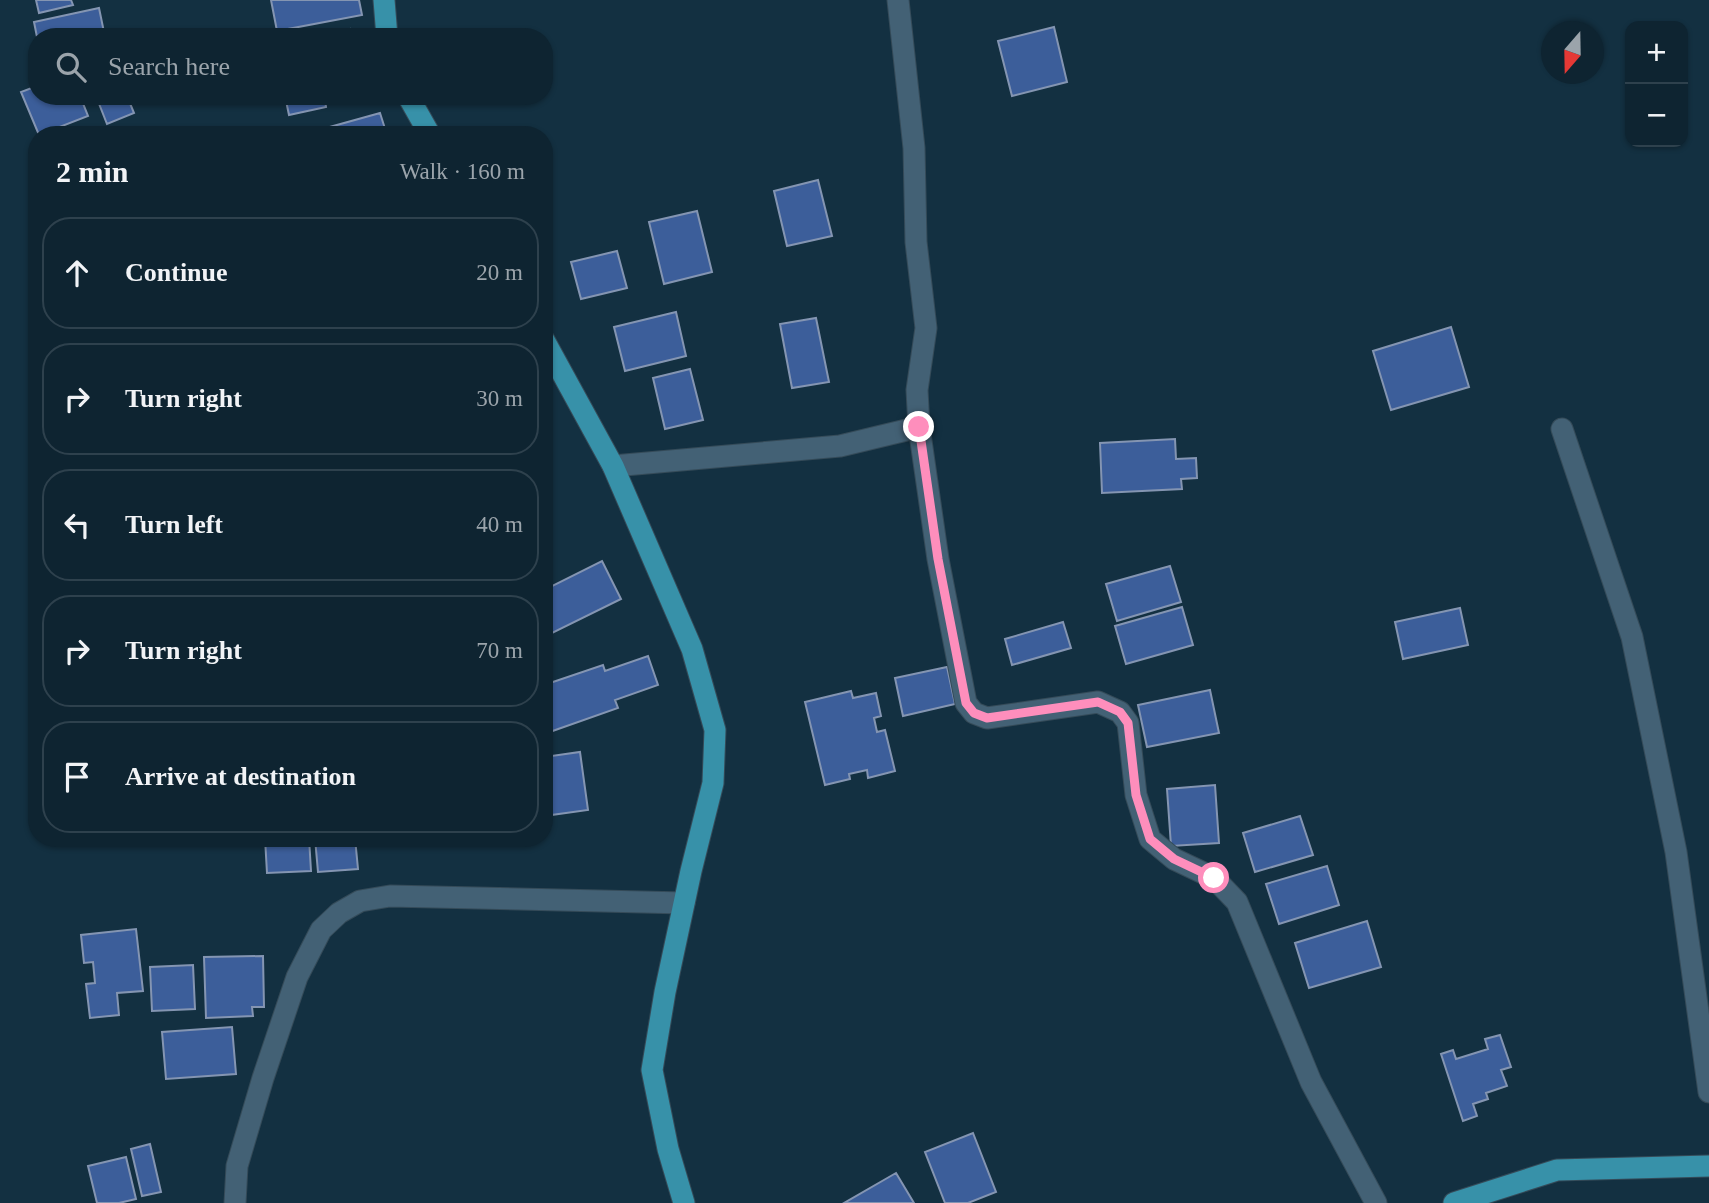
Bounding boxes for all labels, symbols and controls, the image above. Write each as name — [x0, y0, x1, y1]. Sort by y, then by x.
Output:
north arrow — [1541, 21, 1604, 84]
map controls — [1625, 21, 1688, 147]
button: + — [1625, 21, 1688, 84]
search box — [28, 28, 553, 105]
icon: search — [52, 48, 90, 86]
text: Search here — [108, 52, 230, 81]
button: − — [1625, 84, 1688, 147]
text: 2 min — [56, 155, 129, 188]
text: Walk · 160 m — [400, 159, 525, 184]
icon: ahead — [58, 254, 96, 292]
text: Continue — [125, 258, 228, 287]
text: 20 m — [476, 260, 523, 285]
icon: right — [58, 380, 96, 418]
text: Turn right — [125, 384, 242, 413]
text: 30 m — [476, 386, 523, 411]
route end — [903, 411, 934, 442]
icon: left — [58, 506, 96, 544]
text: Turn left — [125, 510, 223, 539]
text: 40 m — [476, 512, 523, 537]
icon: right — [58, 632, 96, 670]
text: Turn right — [125, 636, 242, 665]
text: 70 m — [476, 638, 523, 663]
icon: arrive — [58, 758, 96, 796]
text: Arrive at destination — [125, 762, 356, 791]
route start — [1198, 862, 1229, 893]

